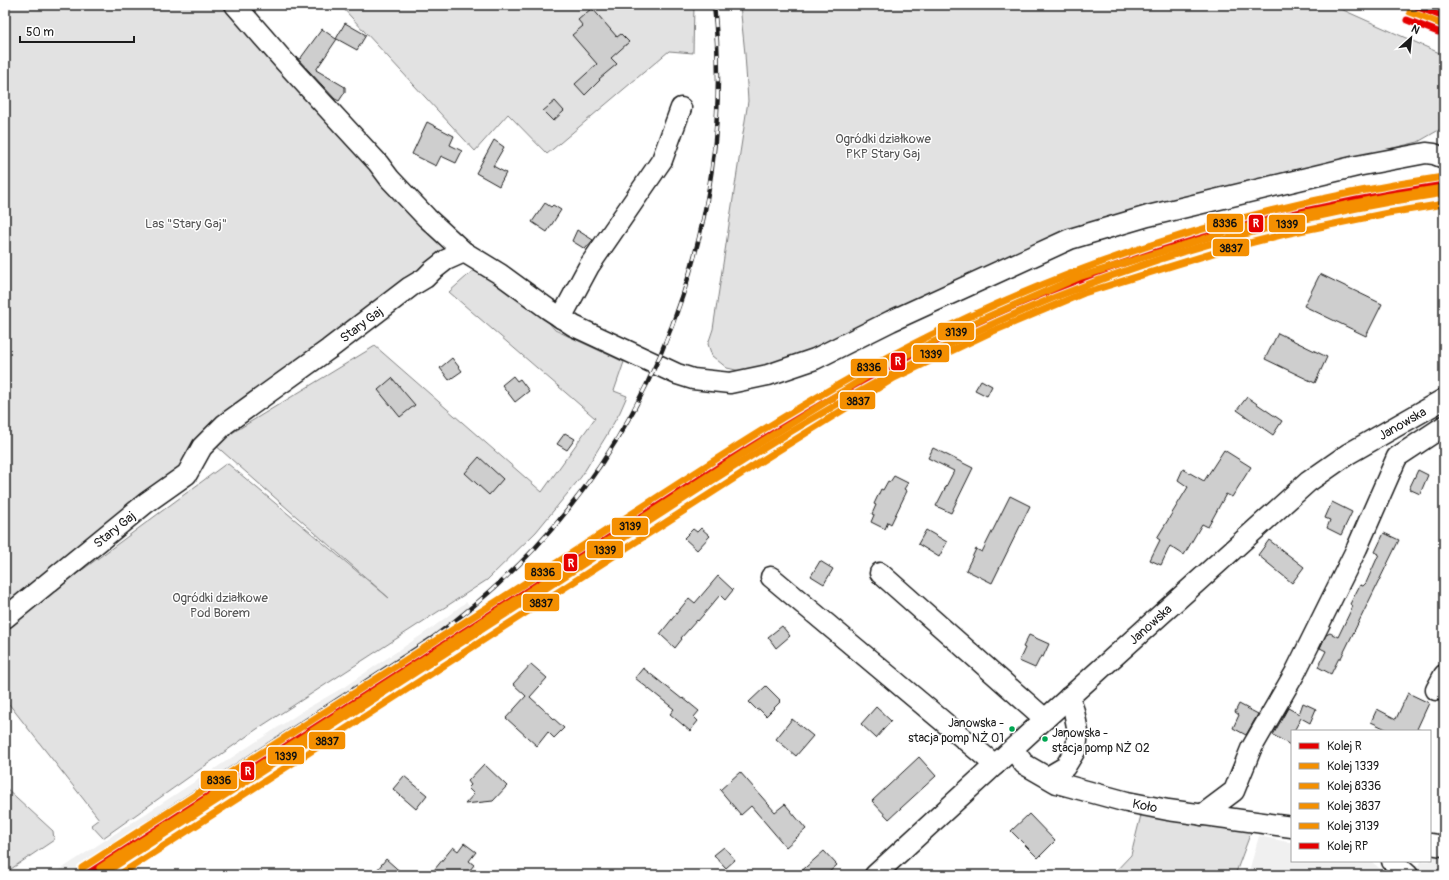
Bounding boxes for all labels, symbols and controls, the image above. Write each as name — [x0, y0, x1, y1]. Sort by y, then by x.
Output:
scale bar — [20, 18, 134, 44]
north arrow — [1391, 18, 1431, 58]
text: N — [1409, 22, 1422, 37]
text: 50 m — [26, 25, 54, 40]
park label: Ogródki działkowe PKP Stary Gaj — [835, 131, 931, 162]
line badge: 8336 — [1206, 213, 1244, 233]
line badge: R — [1248, 214, 1264, 233]
line badge: 1339 — [1268, 214, 1306, 233]
park label: Las "Stary Gaj" — [145, 216, 227, 232]
text: 8336 — [1213, 217, 1238, 230]
text: R — [1253, 217, 1260, 230]
text: 1339 — [1276, 218, 1298, 231]
line badge: 3837 — [1212, 238, 1250, 257]
text: 3837 — [1219, 242, 1243, 255]
street label: Stary Gaj — [337, 303, 386, 346]
line badge: 3139 — [937, 322, 975, 341]
text: 3139 — [945, 326, 967, 339]
line badge: 1339 — [912, 344, 950, 363]
text: 1339 — [920, 348, 942, 361]
line badge: R — [890, 352, 906, 371]
text: R — [895, 355, 902, 368]
line badge: 8336 — [850, 358, 888, 377]
text: 8336 — [857, 361, 882, 374]
line badge: 3837 — [839, 391, 876, 410]
text: 3837 — [846, 395, 870, 408]
street label: Janowska — [1376, 404, 1429, 444]
street label: Stary Gaj — [90, 508, 139, 552]
line badge: 3139 — [611, 517, 649, 536]
text: 3139 — [619, 520, 641, 533]
line badge: 1339 — [586, 540, 624, 559]
text: 1339 — [594, 544, 616, 557]
line badge: R — [563, 553, 578, 572]
text: R — [568, 557, 575, 570]
line badge: 8336 — [524, 562, 562, 581]
text: 8336 — [531, 566, 556, 579]
park label: Ogródki działkowe Pod Borem — [172, 590, 268, 621]
line badge: 3837 — [522, 593, 560, 612]
text: 3837 — [529, 597, 553, 610]
street label: Janowska — [1126, 601, 1175, 648]
place label: Janowska - stacja pomp NŻ 01 — [908, 716, 1004, 746]
marker: Janowska - stacja pomp NŻ 01 — [1007, 724, 1017, 734]
place label: Janowska - stacja pomp NŻ 02 — [1052, 726, 1150, 756]
legend — [1291, 730, 1431, 862]
line badge: 3837 — [308, 731, 346, 750]
marker: Janowska - stacja pomp NŻ 02 — [1040, 734, 1050, 744]
text: 3837 — [315, 735, 339, 748]
text: Kolej R — [1327, 739, 1362, 754]
line badge: 1339 — [267, 746, 305, 765]
text: 1339 — [275, 750, 297, 763]
text: Kolej 1339 — [1327, 759, 1379, 774]
line badge: R — [240, 761, 255, 781]
text: R — [245, 765, 252, 778]
line badge: 8336 — [200, 770, 238, 790]
text: 8336 — [207, 774, 232, 787]
text: Kolej 8336 — [1327, 779, 1381, 794]
street label: Koło — [1131, 796, 1159, 816]
text: Kolej 3837 — [1327, 799, 1381, 814]
text: Kolej 3139 — [1327, 819, 1379, 834]
text: Kolej RP — [1327, 839, 1369, 854]

